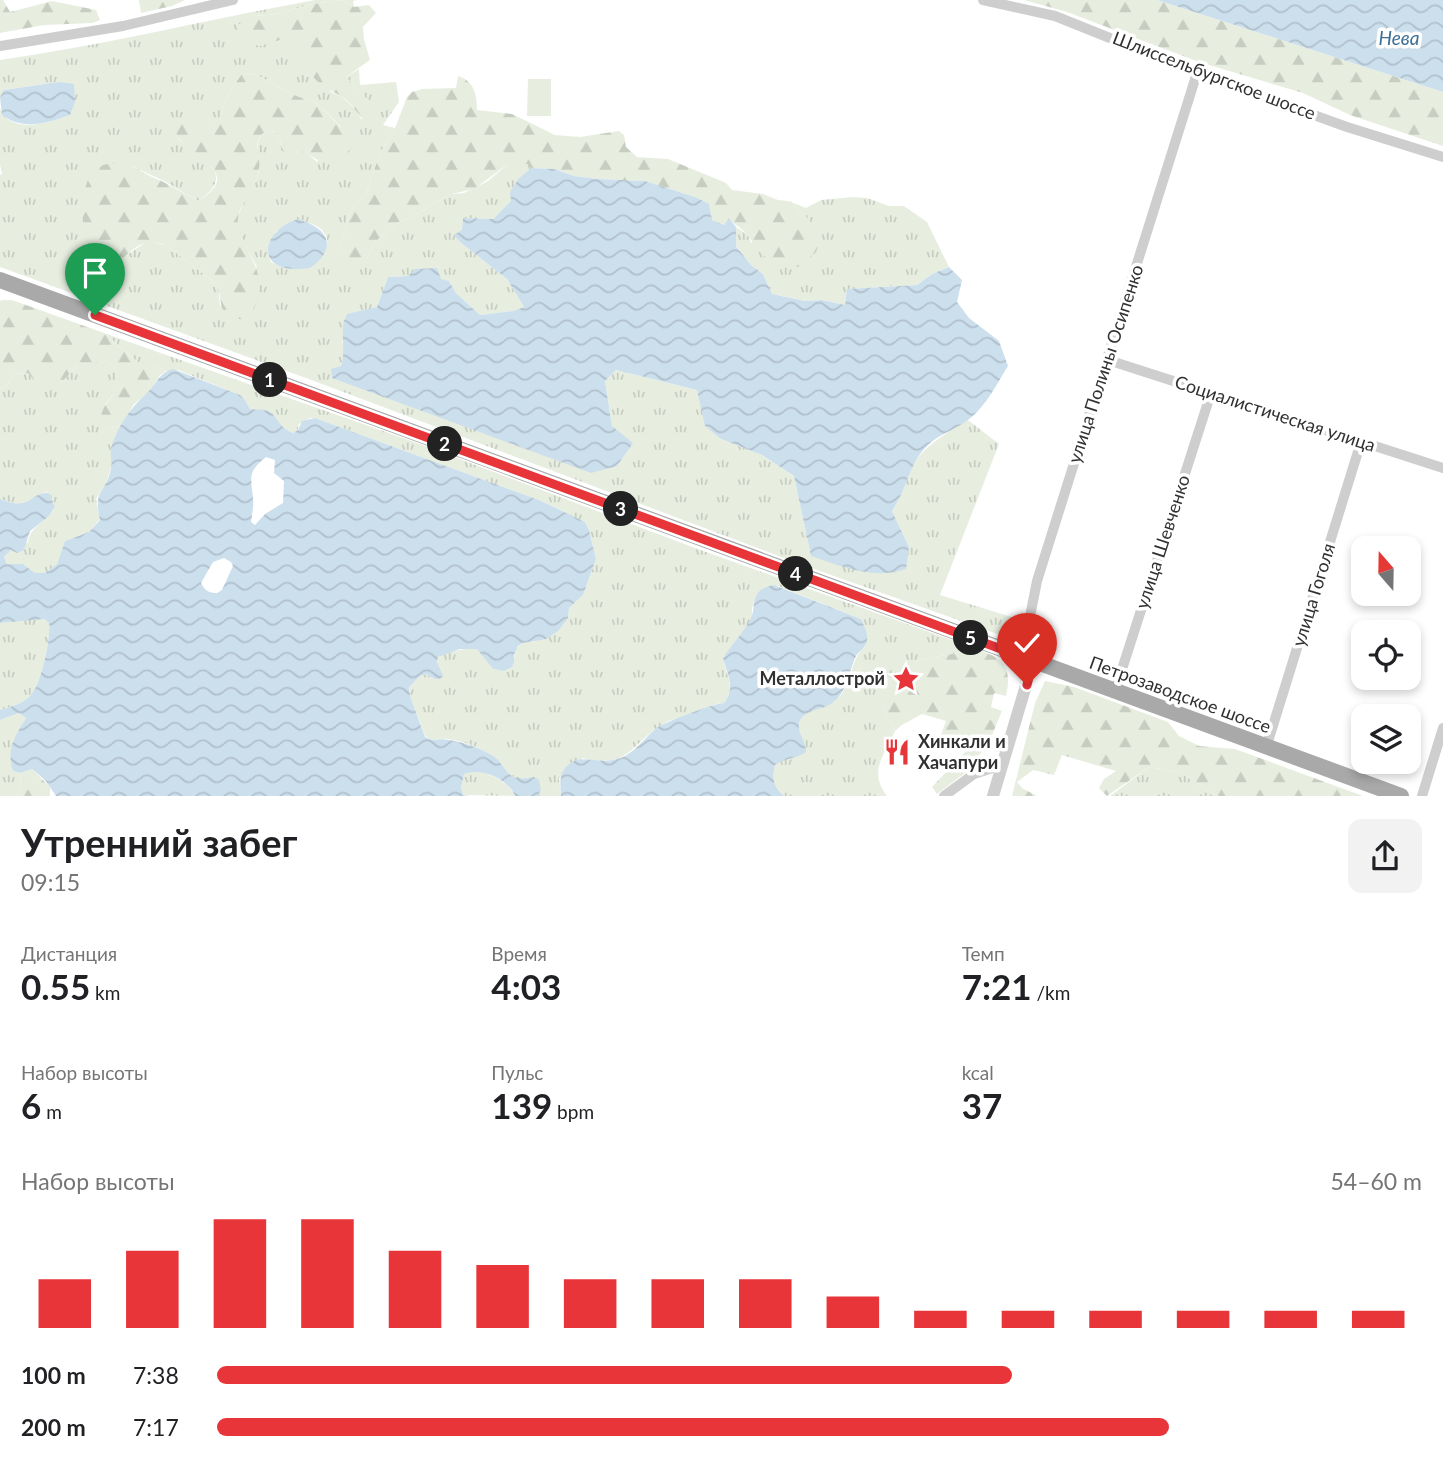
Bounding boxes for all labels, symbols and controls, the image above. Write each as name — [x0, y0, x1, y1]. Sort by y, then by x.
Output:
street label: Шлиссельбургское шоссе — [1110, 26, 1319, 124]
water label: Нева — [1379, 26, 1420, 49]
pin — [65, 243, 125, 315]
icon: arrive — [76, 254, 114, 292]
street label: улица Полины Осипенко — [1063, 262, 1148, 466]
pin: 1 — [252, 362, 288, 398]
text: 1 — [264, 368, 275, 391]
street label: Социалистическая улица — [1172, 370, 1378, 456]
pin: 2 — [428, 426, 462, 462]
text: 2 — [439, 432, 450, 455]
street label: улица Шевченко — [1130, 472, 1194, 611]
pin: 3 — [604, 491, 638, 526]
text: 3 — [615, 497, 626, 520]
north arrow — [1351, 536, 1421, 606]
map controls — [1351, 536, 1421, 774]
street label: улица Гоголя — [1287, 540, 1339, 649]
pin: 4 — [778, 556, 814, 592]
text: 4 — [790, 562, 801, 585]
pin — [997, 613, 1057, 685]
pin: 5 — [954, 620, 988, 656]
button: locate — [1351, 620, 1421, 690]
icon: check — [1008, 624, 1046, 662]
text: 5 — [965, 626, 976, 649]
street label: Петрозаводское шоссе — [1087, 651, 1274, 737]
place icon: Металлострой — [891, 664, 921, 694]
place label: Металлострой — [760, 667, 885, 689]
button: layers — [1351, 704, 1421, 774]
place label: Хинкали и Хачапури — [918, 730, 1006, 773]
restaurant icon: Хинкали и Хачапури — [882, 737, 912, 767]
text: Утренний забег — [21, 819, 298, 865]
button: share — [1348, 819, 1422, 893]
text: 09:15 — [21, 868, 80, 896]
text: Дистанция — [21, 942, 117, 965]
text: Время — [491, 942, 547, 965]
text: Темп — [962, 942, 1005, 965]
text: 0.55 — [21, 965, 90, 1007]
text: 4:03 — [491, 965, 561, 1007]
text: 7:21 — [962, 965, 1032, 1007]
text: km — [90, 981, 120, 1004]
text: /km — [1032, 981, 1070, 1004]
text: Набор высоты — [21, 1061, 148, 1084]
text: Пульс — [491, 1061, 543, 1084]
text: kcal — [962, 1061, 994, 1084]
text: 6 — [21, 1084, 41, 1126]
text: 139 — [491, 1084, 552, 1126]
text: 37 — [962, 1084, 1002, 1126]
text: m — [41, 1100, 62, 1123]
text: bpm — [552, 1100, 594, 1123]
text: Набор высоты — [21, 1167, 175, 1195]
text: 54–60 m — [1330, 1167, 1422, 1195]
text: 100 m — [21, 1361, 86, 1389]
text: 7:38 — [133, 1361, 179, 1389]
text: 200 m — [21, 1413, 86, 1441]
text: 7:17 — [133, 1413, 179, 1441]

